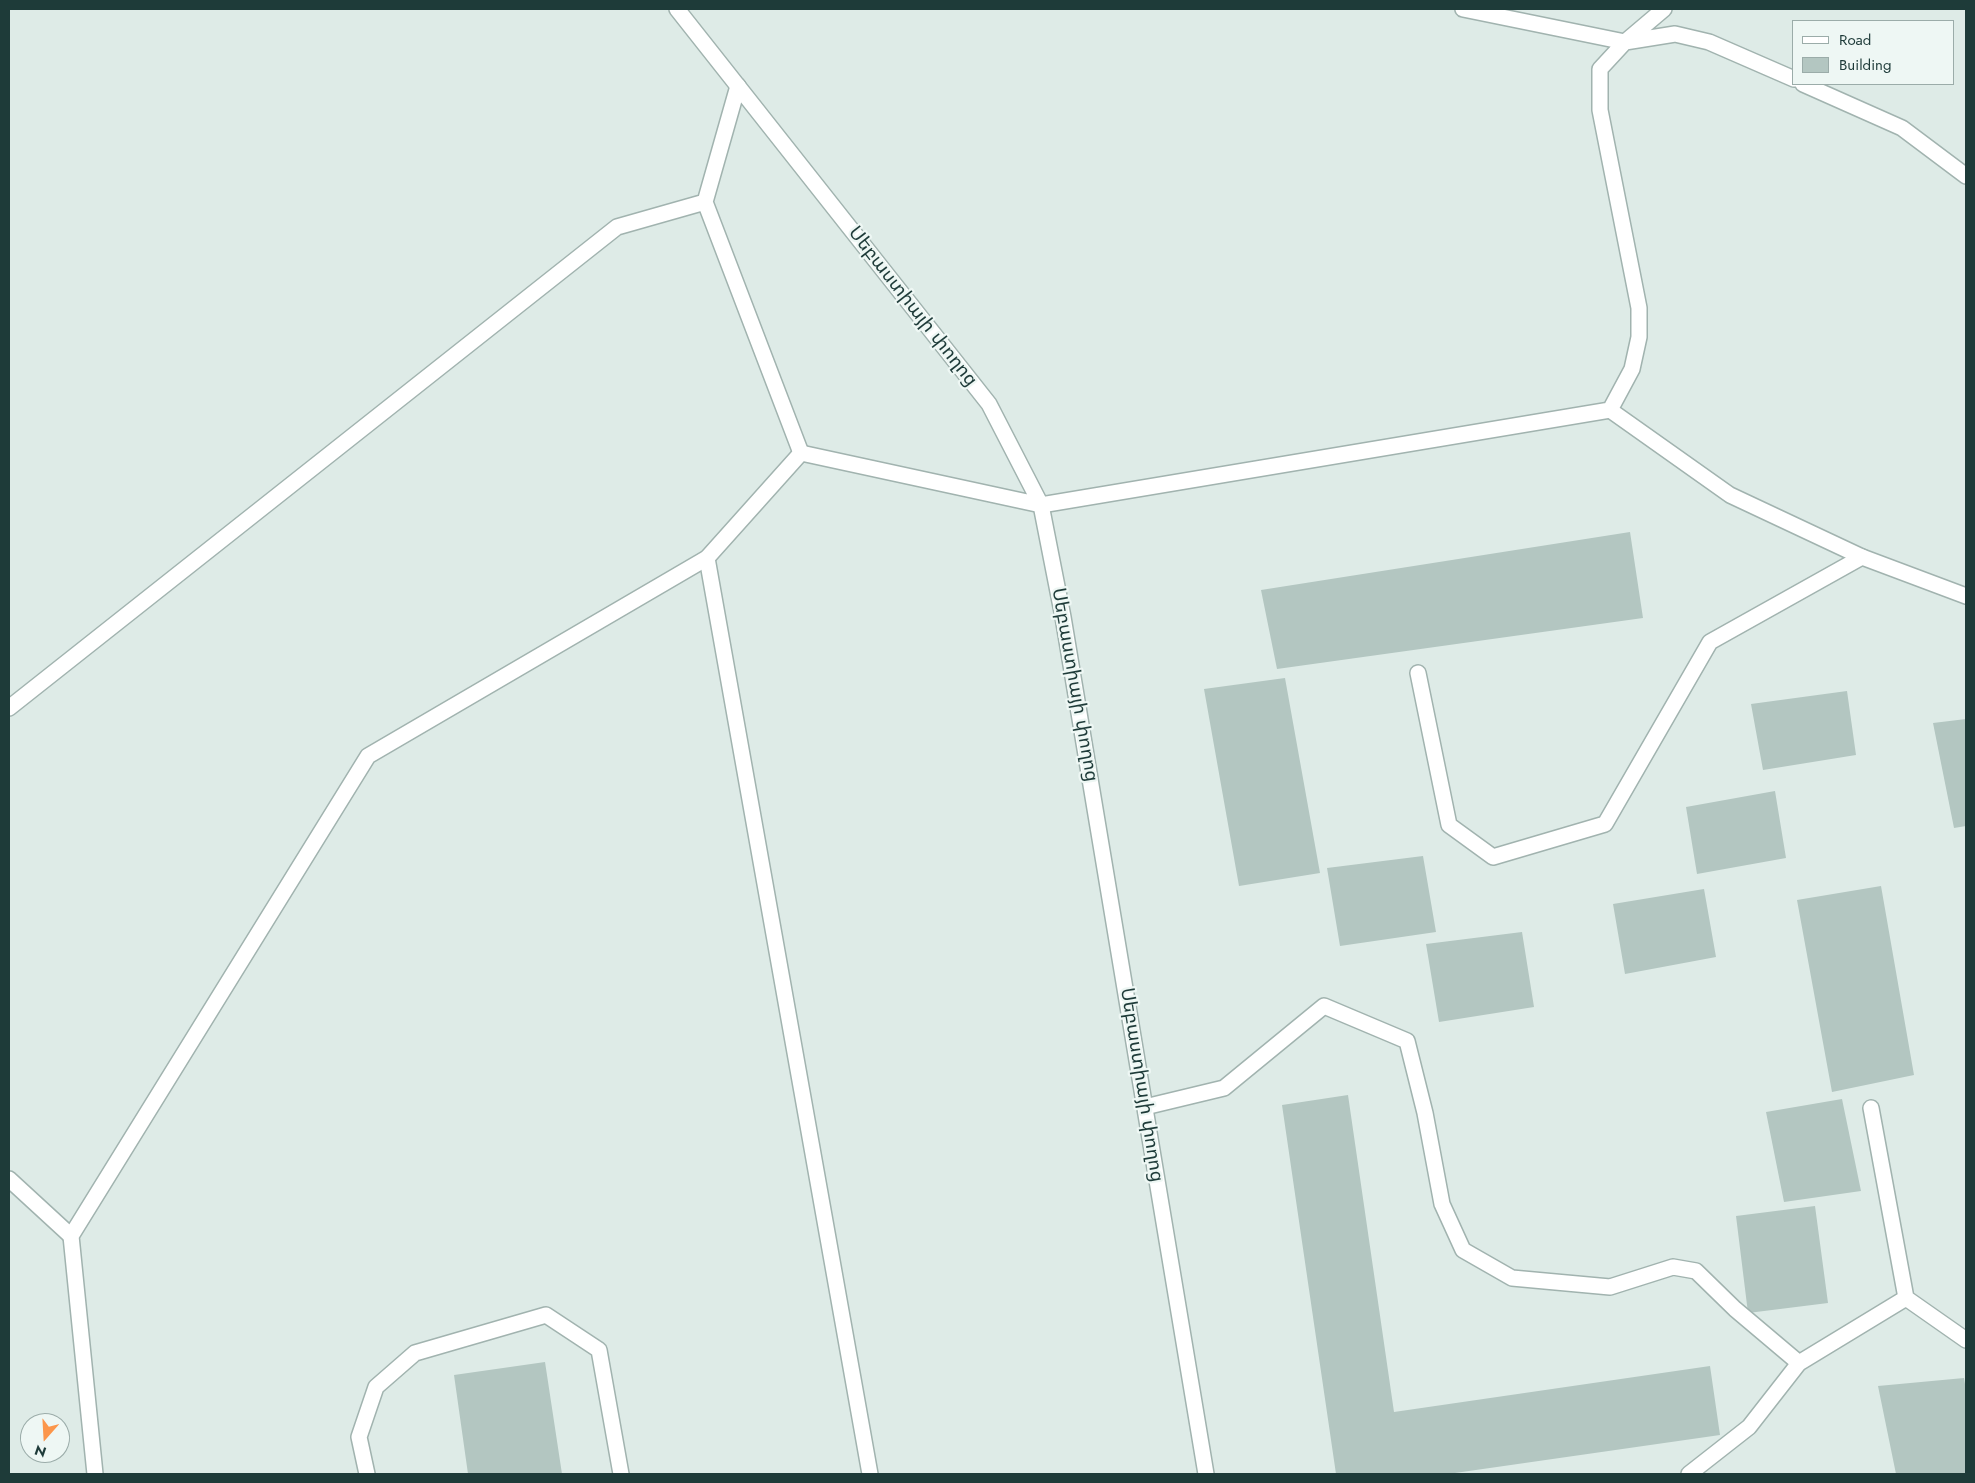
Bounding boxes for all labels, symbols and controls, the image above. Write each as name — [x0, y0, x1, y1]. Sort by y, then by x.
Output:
legend — [1792, 20, 1955, 85]
text: Road — [1839, 29, 1871, 51]
text: Building — [1839, 54, 1891, 76]
street label: Սեբաստիայի փողոց — [843, 223, 981, 391]
street label: Սեբաստիայի փողոց — [1046, 586, 1102, 784]
street label: Սեբաստիայի փողոց — [1114, 986, 1168, 1184]
north arrow — [20, 1413, 70, 1463]
text: N — [32, 1440, 49, 1463]

